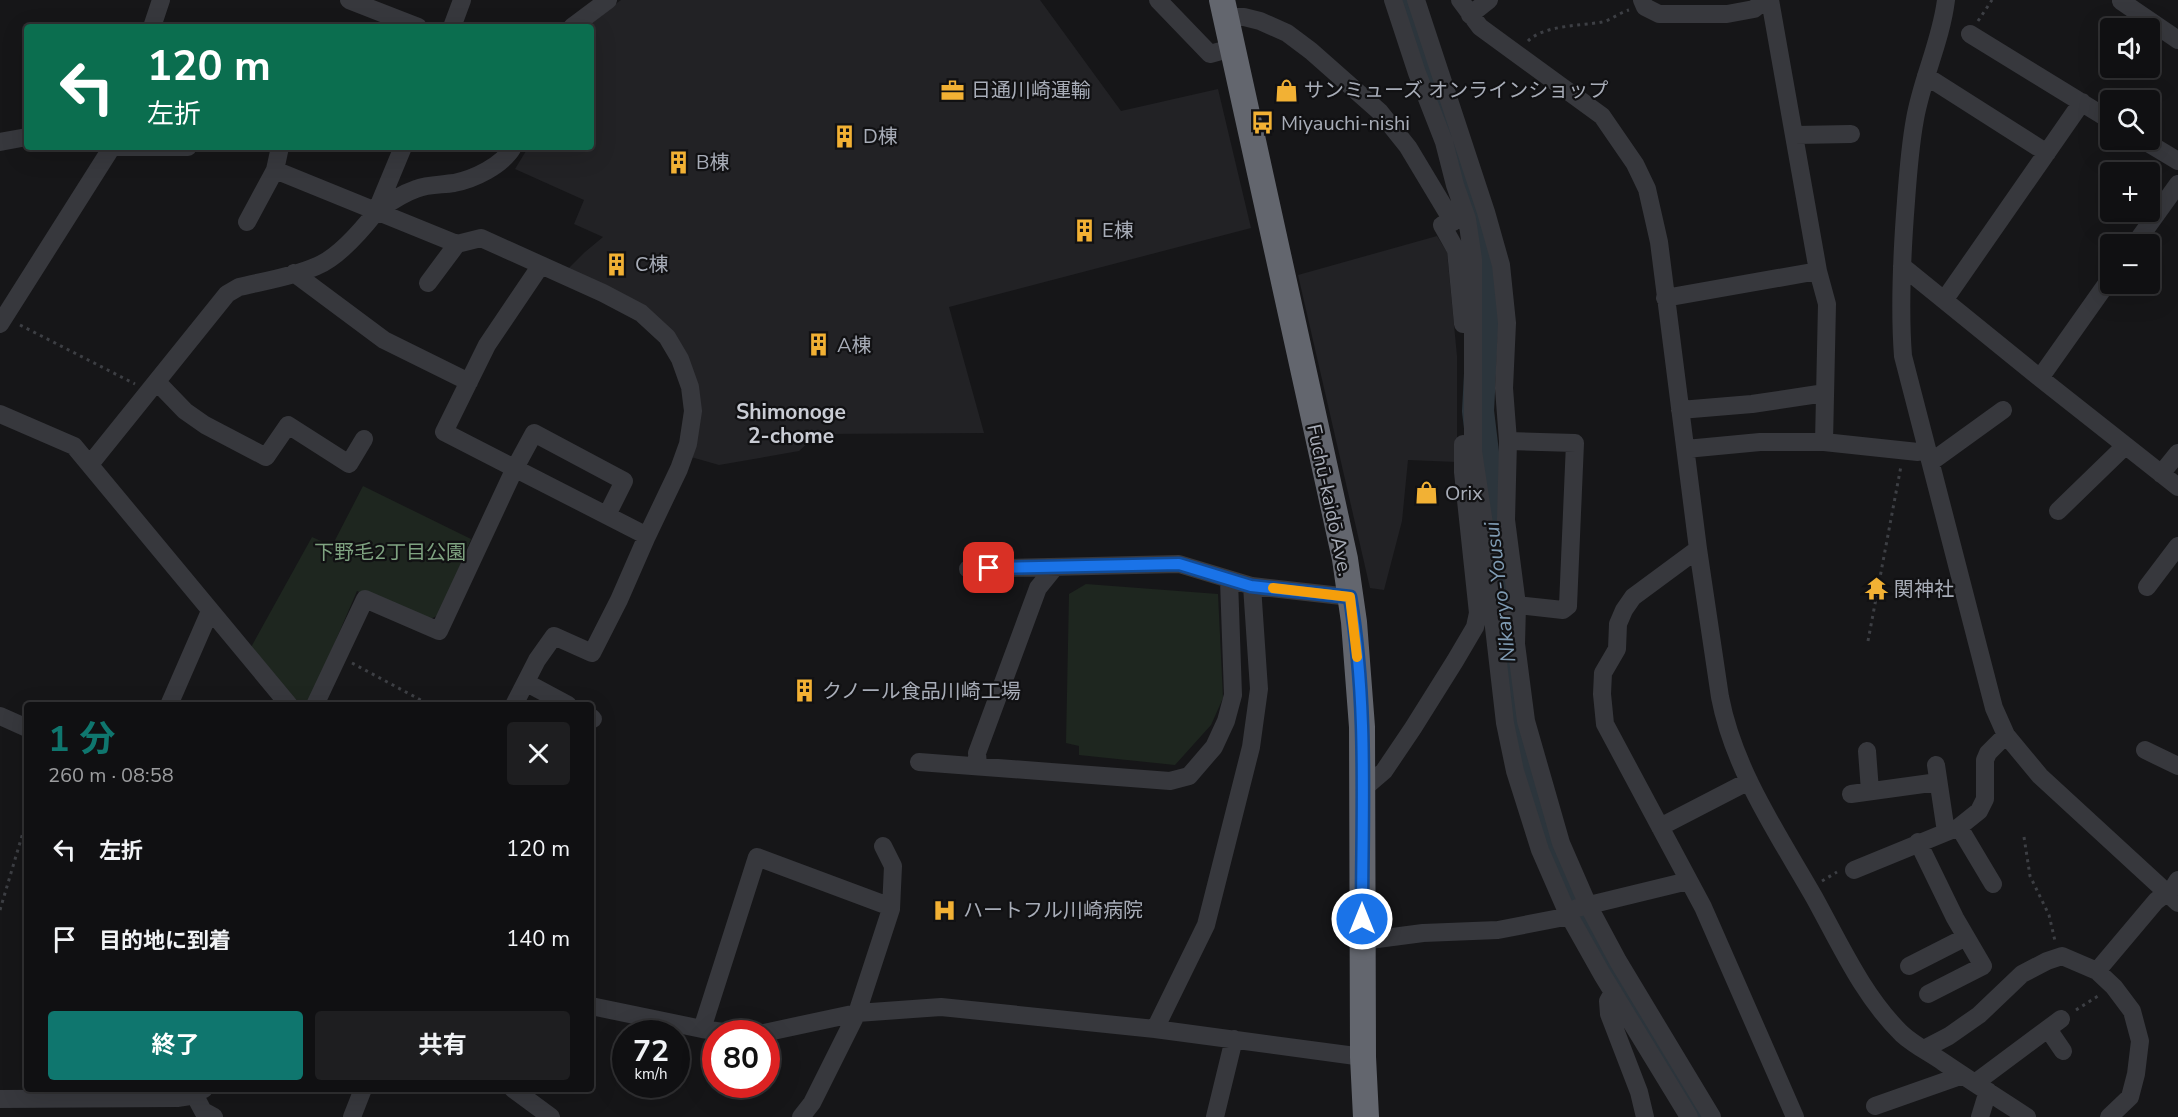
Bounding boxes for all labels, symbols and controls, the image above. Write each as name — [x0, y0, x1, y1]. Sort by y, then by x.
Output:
map controls — [2100, 18, 2160, 294]
button: sound — [2100, 18, 2160, 78]
text: 120 m — [147, 38, 271, 95]
icon: left — [48, 48, 126, 126]
office icon: 日通川崎運輸 — [940, 77, 966, 103]
place label: 日通川崎運輸 — [971, 77, 1091, 104]
shop icon: サンミューズ オンラインショップ — [1273, 77, 1299, 103]
place label: サンミューズ オンラインショップ — [1304, 77, 1608, 104]
button: search — [2100, 90, 2160, 150]
text: 左折 — [147, 96, 201, 133]
bus stop icon: Miyauchi-nishi — [1250, 110, 1276, 136]
place label: Miyauchi-nishi — [1281, 110, 1410, 137]
building icon: D棟 — [832, 123, 858, 149]
place label: D棟 — [863, 123, 898, 150]
building icon: B棟 — [665, 149, 691, 175]
place label: B棟 — [696, 149, 730, 176]
button: + — [2100, 162, 2160, 222]
building icon: E棟 — [1071, 217, 1097, 243]
place label: E棟 — [1102, 217, 1134, 244]
button: − — [2100, 234, 2160, 294]
building icon: C棟 — [604, 251, 630, 277]
place label: C棟 — [635, 251, 668, 278]
building icon: A棟 — [806, 332, 832, 358]
place label: A棟 — [837, 332, 872, 359]
district label: Shimonoge 2-chome — [736, 398, 846, 450]
street label: Fuchū-kaidō Ave. — [1300, 422, 1359, 579]
shop icon: Orix — [1414, 480, 1440, 506]
place label: Orix — [1445, 480, 1483, 507]
water label: Nikaryo-Yousui — [1477, 519, 1523, 664]
park label: 下野毛2丁目公園 — [314, 539, 466, 566]
pin — [963, 542, 1014, 593]
icon: arrive — [972, 551, 1005, 584]
temple icon: 関神社 — [1863, 576, 1889, 602]
place label: 関神社 — [1894, 576, 1954, 603]
building icon: クノール食品川崎工場 — [791, 678, 817, 704]
place label: クノール食品川崎工場 — [822, 678, 1021, 705]
text: 1 分 — [48, 715, 115, 764]
button: close — [507, 722, 570, 785]
text: 260 m · 08:58 — [48, 762, 174, 789]
icon: left — [48, 833, 81, 866]
text: 120 m — [506, 834, 570, 864]
text: 左折 — [99, 836, 143, 866]
position arrow — [1330, 887, 1394, 951]
hospital icon: ハートフル川崎病院 — [932, 897, 958, 923]
place label: ハートフル川崎病院 — [963, 897, 1143, 924]
icon: arrive — [48, 923, 81, 956]
text: 140 m — [506, 924, 570, 954]
text: 目的地に到着 — [99, 926, 231, 956]
button: 終了 — [48, 1011, 303, 1080]
button: 共有 — [315, 1011, 570, 1080]
speed limit sign: 80 — [702, 1020, 780, 1098]
text: 72 — [633, 1031, 669, 1072]
text: km/h — [634, 1064, 668, 1084]

